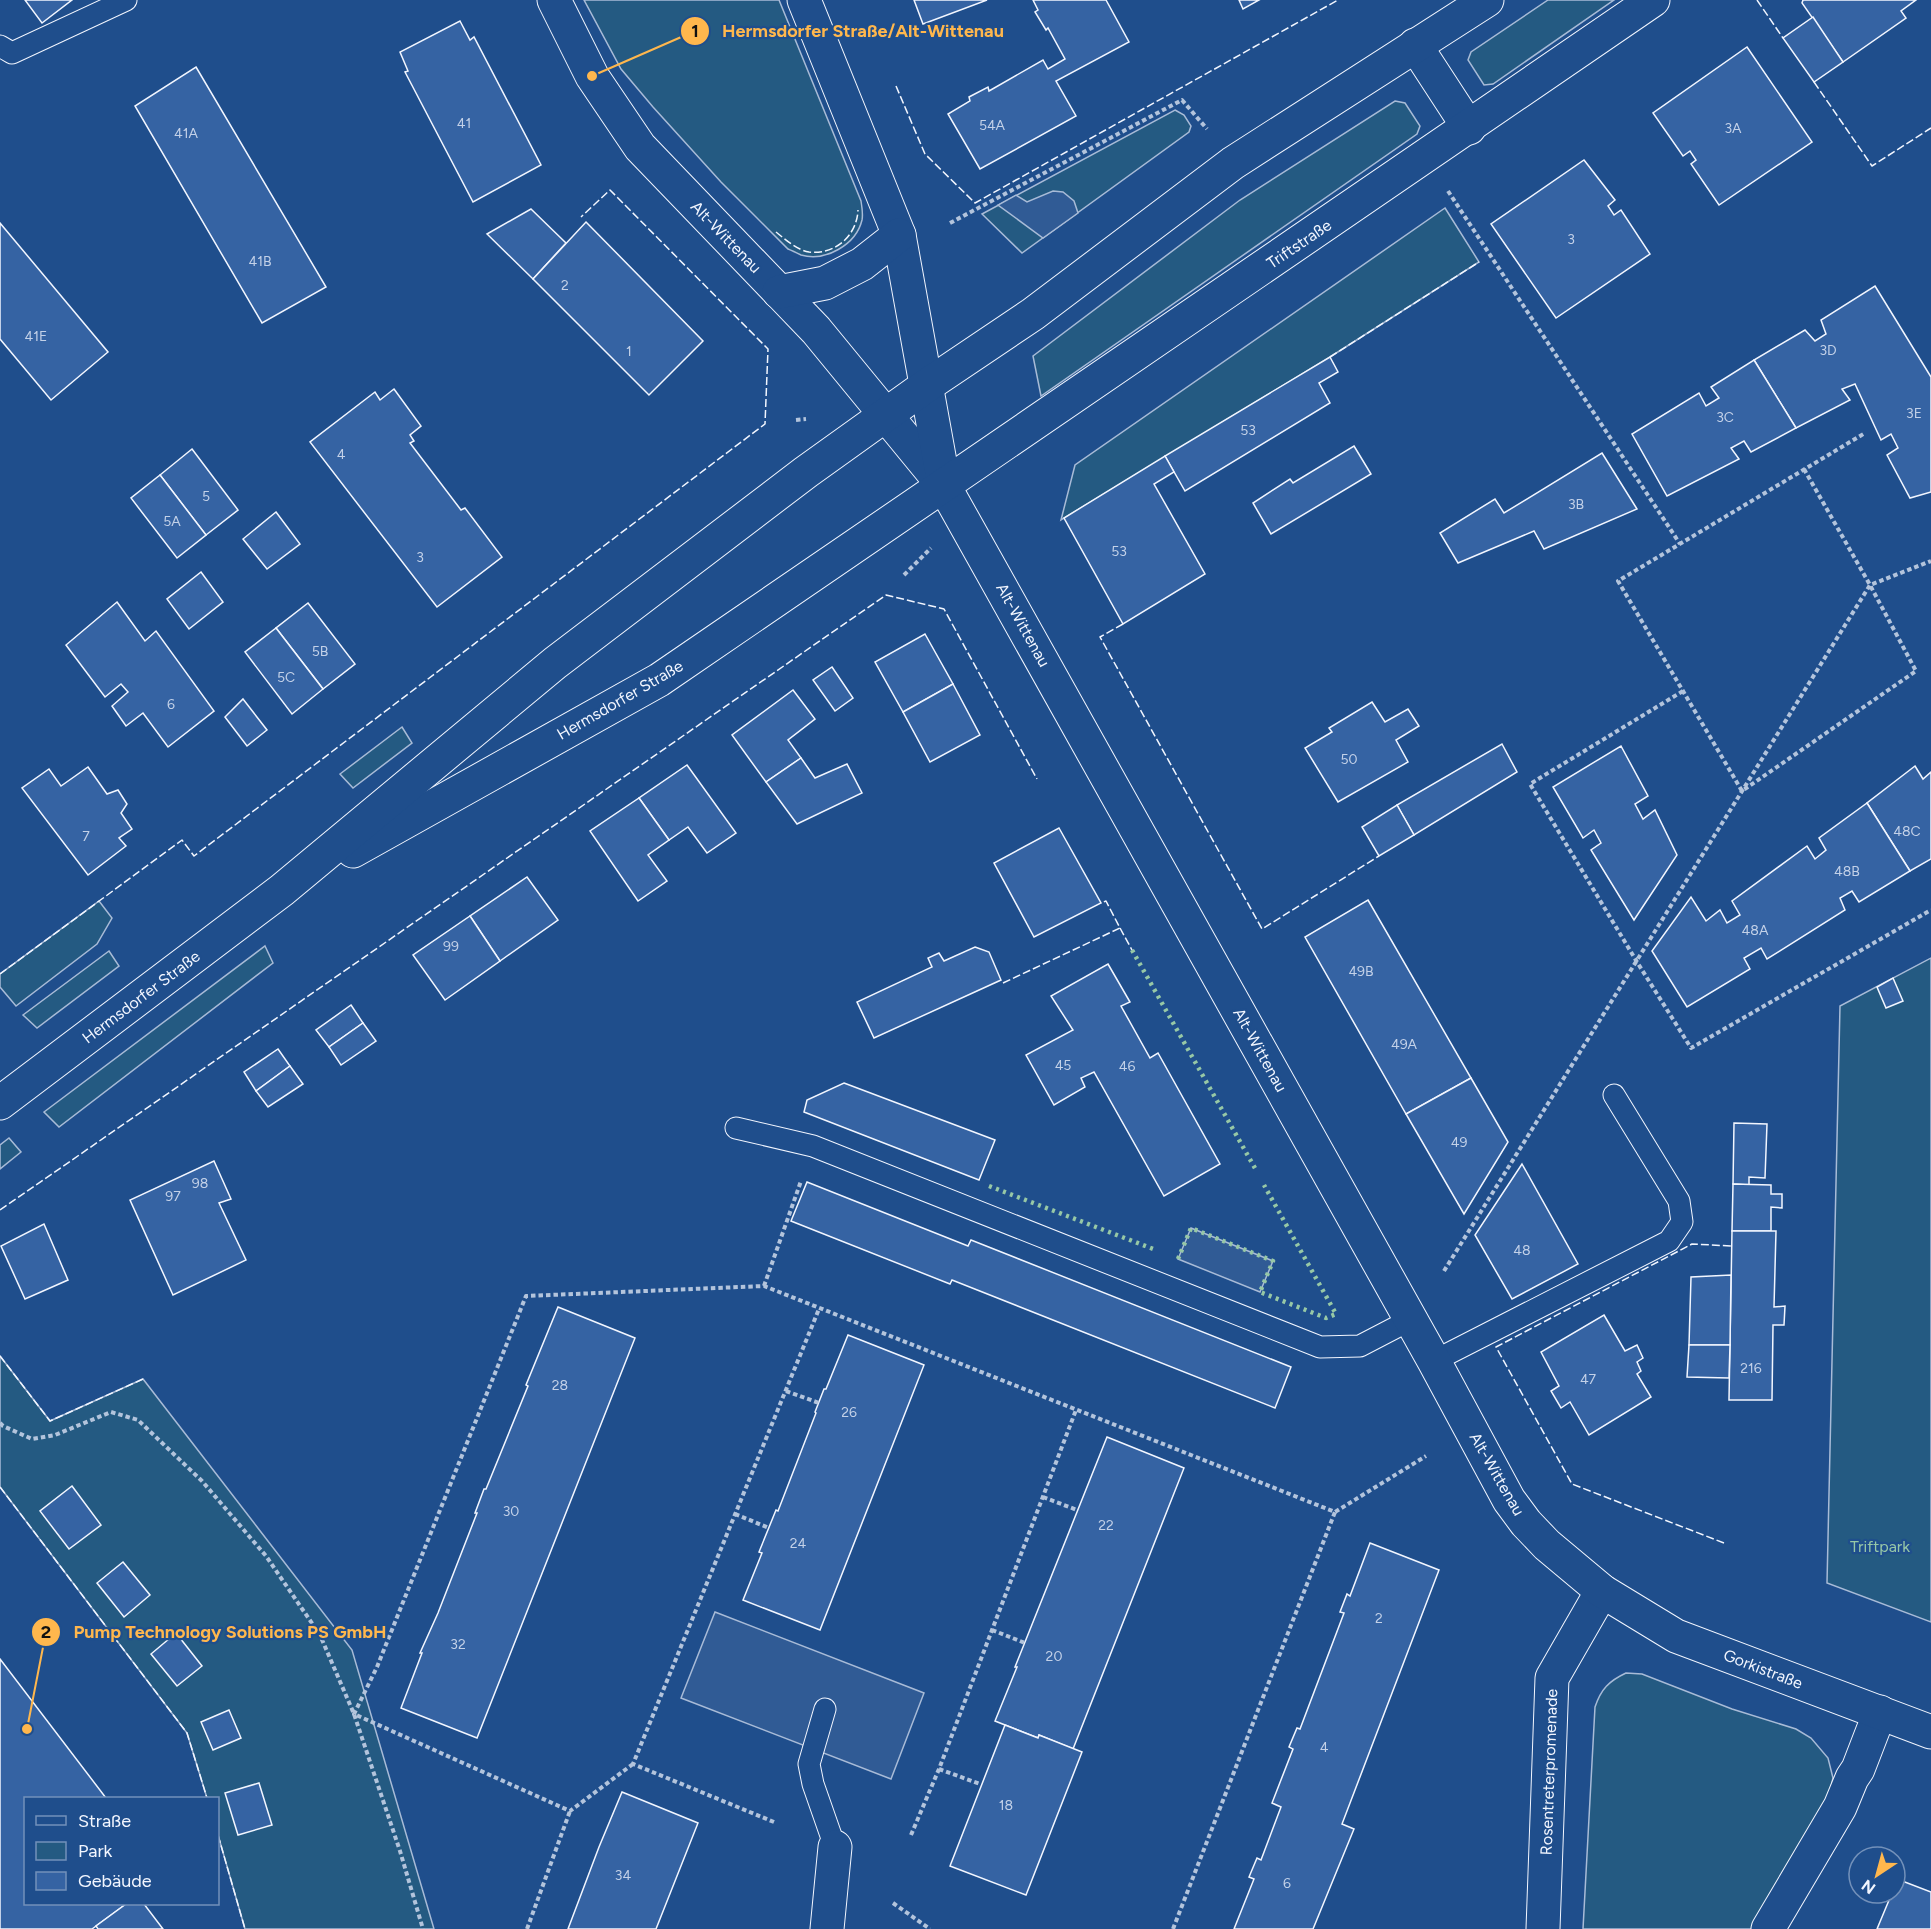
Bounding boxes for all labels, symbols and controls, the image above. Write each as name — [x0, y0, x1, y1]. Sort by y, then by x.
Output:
callout: Hermsdorfer Straße/Alt-Wittenau — [680, 13, 1016, 49]
text: 1 — [691, 20, 699, 42]
text: Hermsdorfer Straße/Alt-Wittenau — [722, 20, 1004, 42]
house number: 41 — [457, 115, 471, 132]
house number: 54A — [979, 117, 1006, 134]
house number: 3A — [1724, 120, 1742, 137]
house number: 41A — [174, 125, 198, 142]
street label: Alt-Wittenau — [687, 197, 765, 277]
street label: Triftstraße — [1263, 215, 1335, 273]
house number: 3 — [1567, 231, 1575, 248]
house number: 41B — [248, 253, 272, 270]
house number: 2 — [561, 277, 569, 294]
house number: 41E — [25, 328, 47, 345]
house number: 3D — [1819, 342, 1837, 359]
house number: 1 — [626, 343, 632, 360]
house number: 3E — [1906, 405, 1922, 422]
house number: 3C — [1716, 409, 1734, 426]
house number: 53 — [1240, 422, 1256, 439]
house number: 4 — [337, 446, 346, 463]
house number: 5 — [202, 488, 210, 505]
house number: 3B — [1568, 496, 1584, 513]
house number: 5A — [163, 513, 181, 530]
house number: 53 — [1111, 543, 1127, 560]
house number: 3 — [416, 549, 424, 566]
street label: Alt-Wittenau — [992, 580, 1054, 670]
house number: 5B — [312, 643, 328, 660]
street label: Hermsdorfer Straße — [554, 656, 687, 744]
house number: 5C — [277, 669, 295, 686]
house number: 6 — [167, 696, 175, 713]
house number: 50 — [1340, 751, 1358, 768]
house number: 48C — [1893, 823, 1921, 840]
house number: 7 — [82, 828, 90, 845]
house number: 48B — [1834, 863, 1860, 880]
house number: 48A — [1742, 922, 1769, 939]
house number: 99 — [443, 938, 459, 955]
street label: Hermsdorfer Straße — [78, 946, 204, 1047]
house number: 49B — [1348, 963, 1374, 980]
street label: Alt-Wittenau — [1229, 1005, 1291, 1095]
house number: 49A — [1391, 1036, 1418, 1053]
house number: 45 — [1055, 1057, 1071, 1074]
house number: 46 — [1119, 1058, 1135, 1075]
house number: 49 — [1451, 1134, 1467, 1151]
house number: 98 — [192, 1175, 208, 1192]
house number: 97 — [165, 1188, 181, 1205]
house number: 48 — [1513, 1242, 1531, 1259]
house number: 216 — [1740, 1360, 1762, 1377]
house number: 47 — [1580, 1371, 1597, 1388]
house number: 28 — [552, 1377, 568, 1394]
house number: 26 — [841, 1404, 857, 1421]
street label: Alt-Wittenau — [1466, 1429, 1528, 1519]
house number: 30 — [503, 1503, 519, 1520]
house number: 22 — [1098, 1517, 1114, 1534]
house number: 24 — [790, 1535, 807, 1552]
park label: Triftpark — [1850, 1537, 1910, 1556]
house number: 2 — [1375, 1610, 1383, 1627]
callout: Pump Technology Solutions PS GmbH — [31, 1614, 398, 1650]
text: 2 — [41, 1621, 51, 1643]
text: Pump Technology Solutions PS GmbH — [74, 1621, 386, 1643]
house number: 32 — [450, 1636, 466, 1653]
street label: Gorkistraße — [1721, 1645, 1805, 1693]
house number: 20 — [1046, 1648, 1062, 1665]
street label: Rosentreterpromenade — [1537, 1688, 1561, 1856]
house number: 4 — [1320, 1739, 1329, 1756]
legend — [24, 1797, 219, 1905]
house number: 18 — [999, 1797, 1013, 1814]
text: Straße — [78, 1810, 131, 1832]
text: Park — [78, 1840, 113, 1862]
north arrow — [1847, 1845, 1907, 1905]
house number: 34 — [615, 1867, 631, 1884]
text: Gebäude — [78, 1870, 152, 1892]
house number: 6 — [1283, 1875, 1291, 1892]
text: N — [1858, 1875, 1879, 1898]

